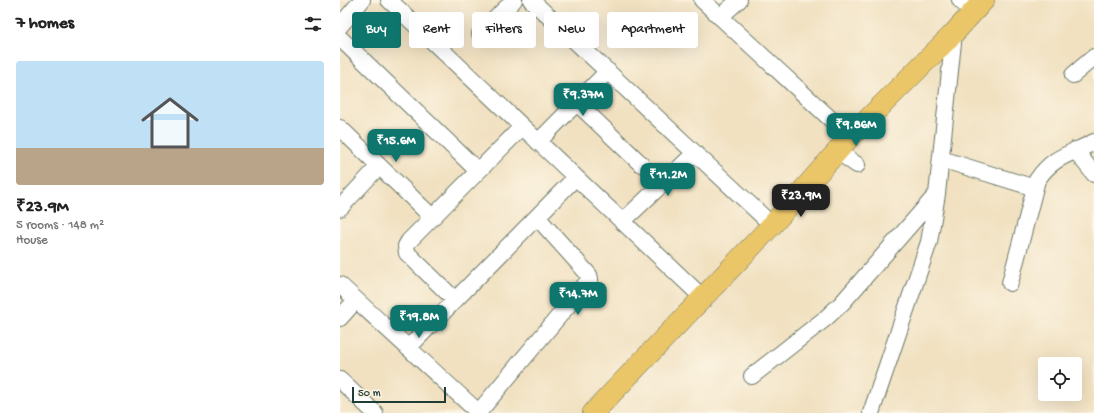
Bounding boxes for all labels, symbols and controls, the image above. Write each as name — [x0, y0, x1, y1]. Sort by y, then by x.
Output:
chip: Buy — [352, 12, 401, 48]
chip: Rent — [409, 12, 464, 48]
chip: Filters — [472, 12, 536, 48]
chip: New — [544, 12, 599, 48]
chip: Apartment — [607, 12, 698, 48]
icon: filters — [302, 13, 324, 35]
text: 7 homes — [16, 14, 74, 34]
pin: ₹9.37M — [550, 83, 616, 117]
icon: home — [134, 87, 206, 159]
text: ₹9.37M — [563, 88, 603, 103]
pin: ₹9.86M — [823, 113, 889, 147]
text: ₹9.86M — [836, 118, 876, 133]
pin: ₹15.6M — [363, 129, 429, 163]
text: ₹15.6M — [376, 134, 416, 149]
pin: ₹11.2M — [635, 163, 701, 197]
text: ₹11.2M — [649, 168, 687, 183]
pin: ₹23.9M — [768, 184, 834, 218]
text: ₹23.9M — [781, 189, 821, 204]
text: ₹23.9M — [16, 198, 69, 218]
text: 5 rooms · 148 m² — [16, 218, 104, 233]
text: House — [16, 233, 48, 248]
pin: ₹14.7M — [545, 282, 611, 316]
text: ₹14.7M — [559, 287, 597, 302]
pin: ₹19.8M — [386, 305, 452, 339]
text: ₹19.8M — [399, 310, 439, 325]
map controls — [1038, 357, 1082, 401]
button: locate — [1038, 357, 1082, 401]
scale bar — [352, 385, 446, 404]
text: 50 m — [358, 388, 380, 400]

